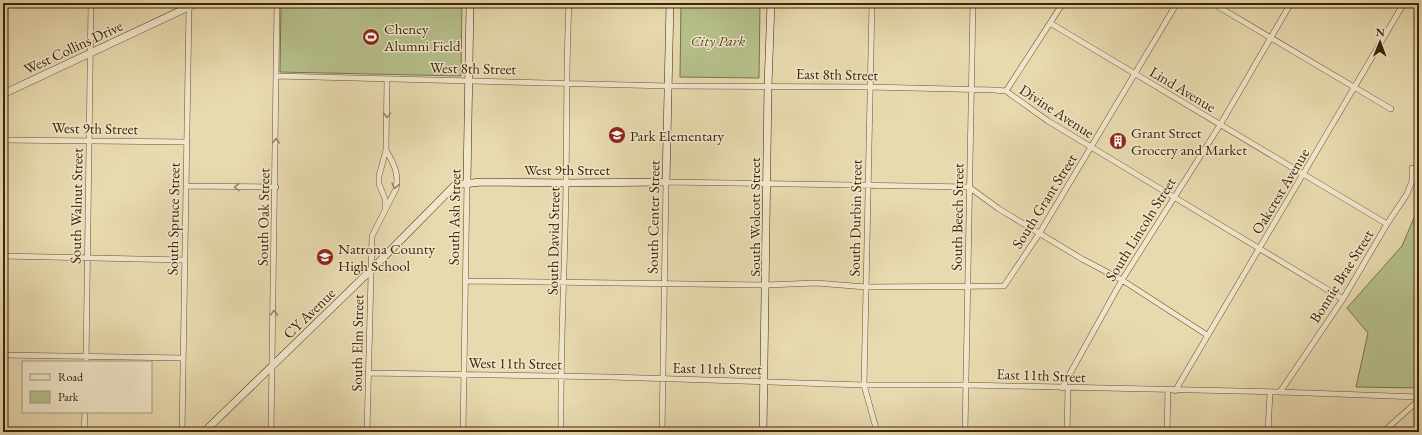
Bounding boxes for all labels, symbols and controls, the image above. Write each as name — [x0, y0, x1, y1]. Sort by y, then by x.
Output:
street label: West Collins Drive — [20, 16, 126, 78]
place label: Cheney Alumni Field — [383, 19, 461, 55]
north arrow — [1360, 22, 1400, 62]
text: N — [1376, 25, 1385, 39]
sports icon: Cheney Alumni Field — [361, 27, 381, 47]
park label: City Park — [691, 31, 746, 50]
street label: West 8th Street — [430, 58, 517, 78]
street label: Lind Avenue — [1146, 62, 1220, 116]
street label: East 8th Street — [796, 64, 879, 84]
street label: Divine Avenue — [1016, 80, 1098, 142]
one-way arrow — [382, 112, 391, 118]
street label: West 9th Street — [52, 118, 139, 138]
place label: Grant Street Grocery and Market — [1131, 123, 1247, 159]
school or university icon: Park Elementary — [607, 125, 627, 145]
place label: Park Elementary — [630, 126, 725, 145]
building icon: Grant Street Grocery and Market — [1108, 131, 1128, 151]
one-way arrow — [272, 138, 280, 144]
street label: Oakcrest Avenue — [1247, 144, 1313, 237]
street label: South Walnut Street — [65, 148, 87, 264]
street label: South Grant Street — [1007, 150, 1081, 252]
street label: South Wolcott Street — [745, 157, 764, 277]
street label: South Durbin Street — [844, 159, 866, 277]
street label: West 9th Street — [524, 160, 610, 179]
street label: South Center Street — [643, 160, 663, 274]
street label: South Spruce Street — [163, 162, 183, 276]
street label: South Beech Street — [947, 163, 967, 271]
street label: South Oak Street — [253, 167, 273, 266]
street label: South Ash Street — [444, 168, 464, 265]
street label: South Lincoln Street — [1101, 173, 1180, 284]
one-way arrow — [234, 182, 240, 191]
one-way arrow — [392, 183, 400, 190]
street label: South David Street — [543, 186, 563, 295]
street label: Bonnie Brae Street — [1305, 226, 1377, 326]
place label: Natrona County High School — [338, 239, 436, 275]
school or university icon: Natrona County High School — [315, 247, 335, 267]
street label: CY Avenue — [279, 283, 339, 343]
street label: South Elm Street — [347, 294, 367, 392]
one-way arrow — [270, 310, 278, 316]
street label: West 11th Street — [468, 353, 562, 373]
street label: East 11th Street — [672, 358, 762, 378]
legend — [22, 361, 152, 413]
street label: East 11th Street — [996, 364, 1086, 386]
text: Road — [58, 369, 84, 385]
text: Park — [58, 389, 79, 405]

